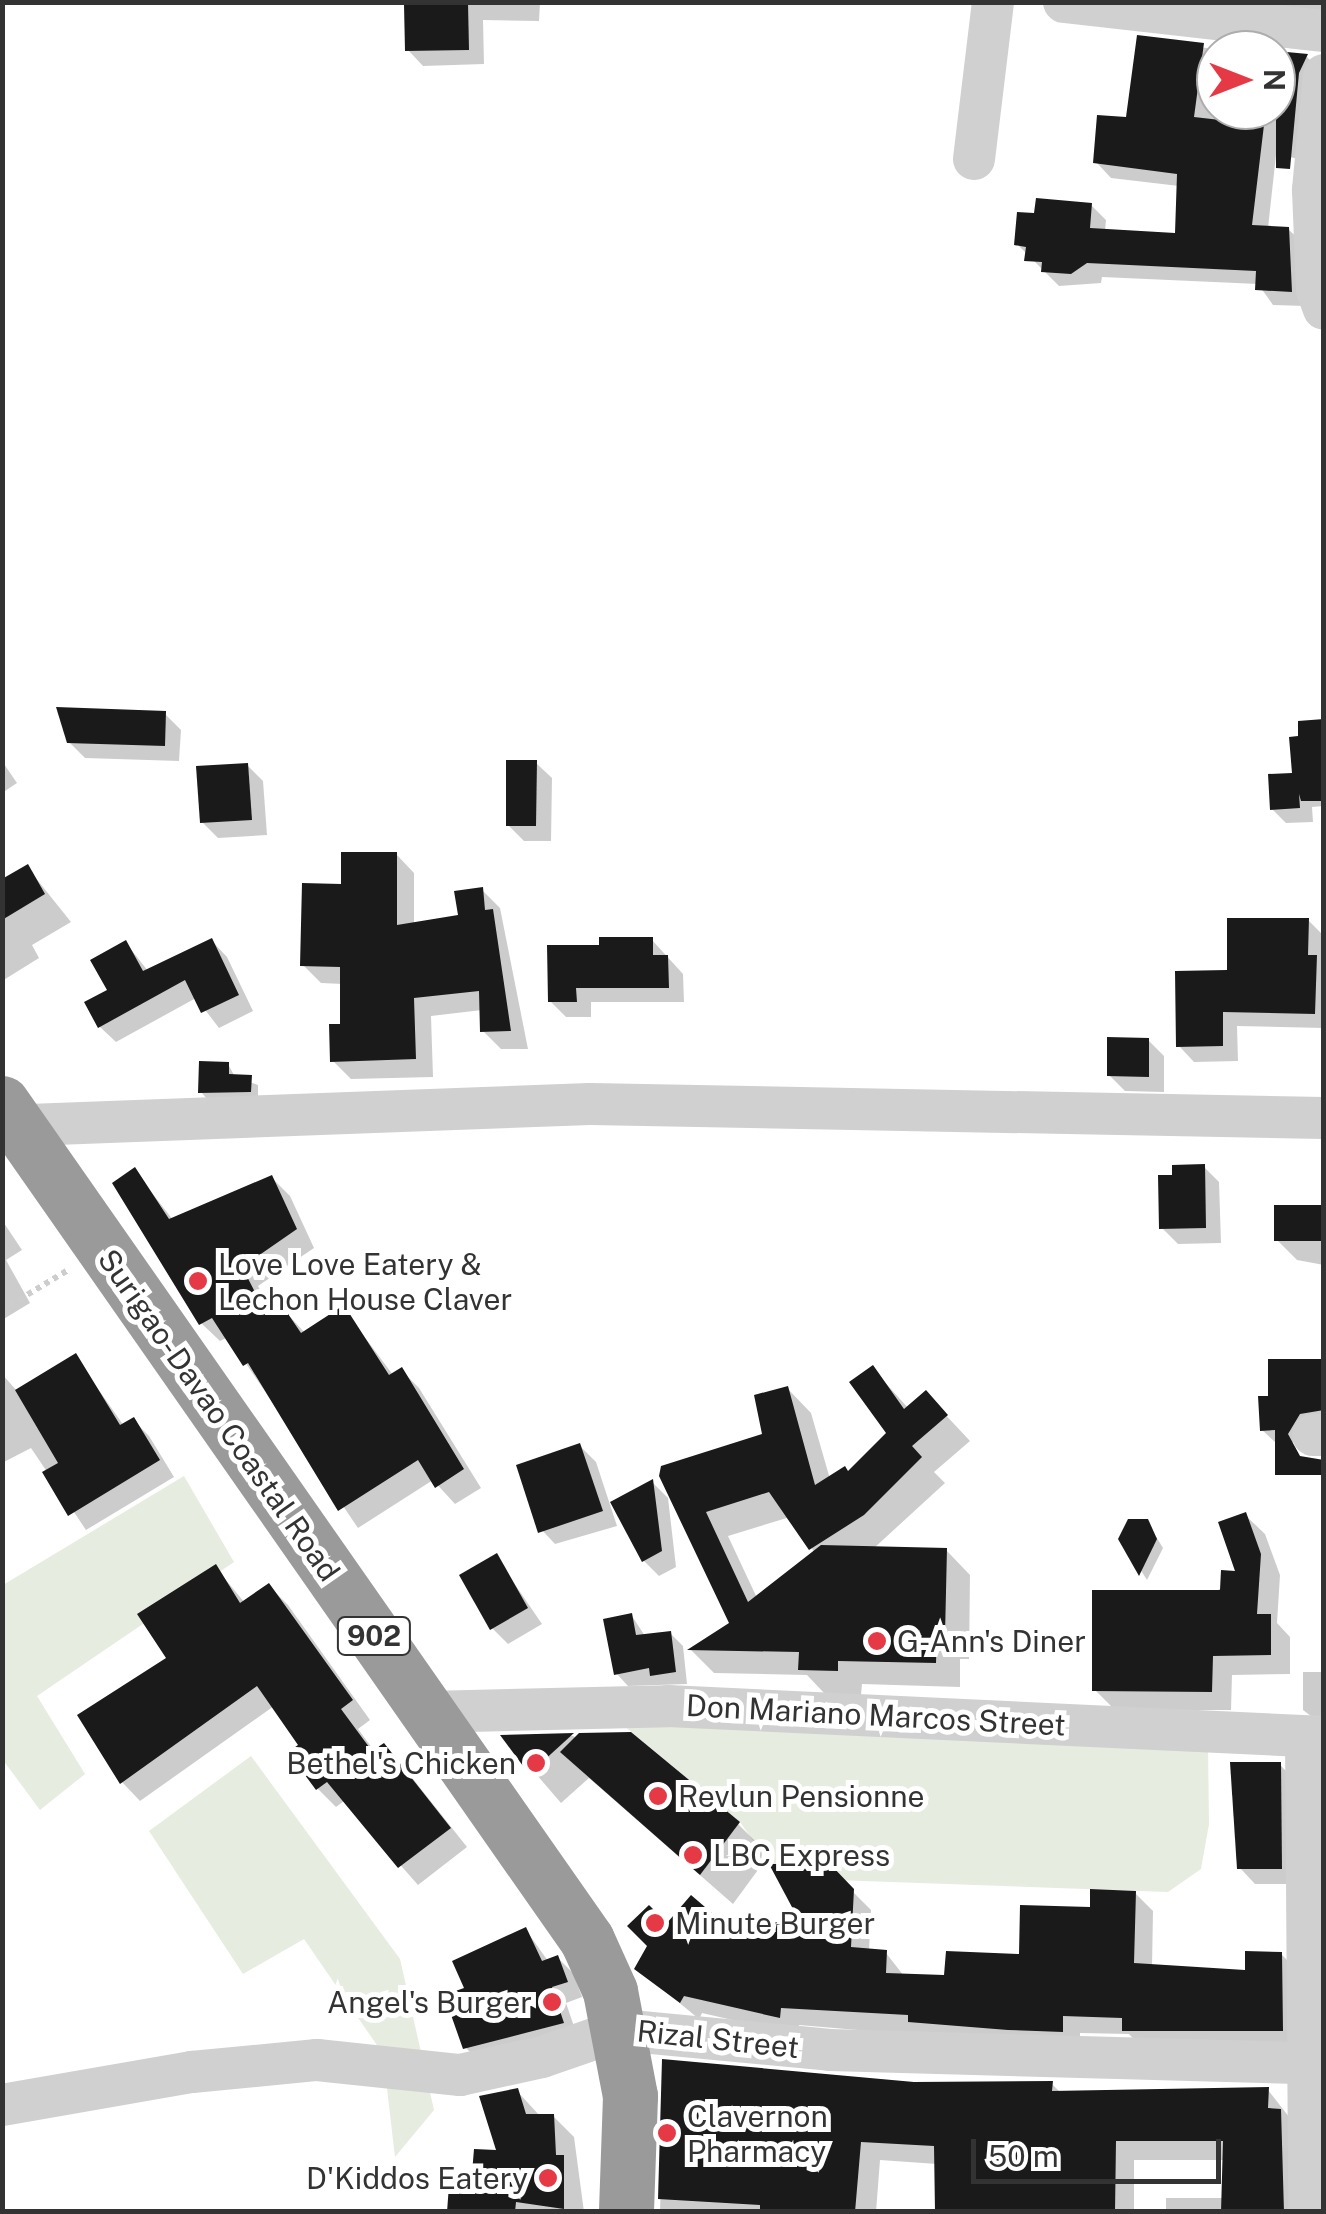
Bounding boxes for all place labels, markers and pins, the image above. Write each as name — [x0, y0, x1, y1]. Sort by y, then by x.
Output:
place label: Love Love Eatery & Lechon House Claver — [218, 1246, 513, 1316]
marker: Love Love Eatery & Lechon House Claver — [187, 1270, 209, 1292]
place label: G-Ann's Diner — [897, 1623, 1086, 1659]
marker: G-Ann's Diner — [866, 1630, 888, 1652]
place label: Bethel's Chicken — [286, 1745, 516, 1781]
marker: Bethel's Chicken — [525, 1752, 547, 1774]
place label: Revlun Pensionne — [678, 1778, 925, 1814]
marker: Revlun Pensionne — [647, 1785, 669, 1807]
place label: LBC Express — [713, 1837, 890, 1873]
marker: LBC Express — [682, 1844, 704, 1866]
place label: Minute Burger — [675, 1905, 875, 1941]
marker: Minute Burger — [644, 1912, 666, 1934]
place label: Angel's Burger — [327, 1984, 532, 2020]
marker: Angel's Burger — [541, 1991, 563, 2013]
place label: Clavernon Pharmacy — [687, 2098, 828, 2168]
marker: Clavernon Pharmacy — [656, 2122, 678, 2144]
place label: D'Kiddos Eatery — [306, 2160, 528, 2196]
marker: D'Kiddos Eatery — [537, 2167, 559, 2189]

